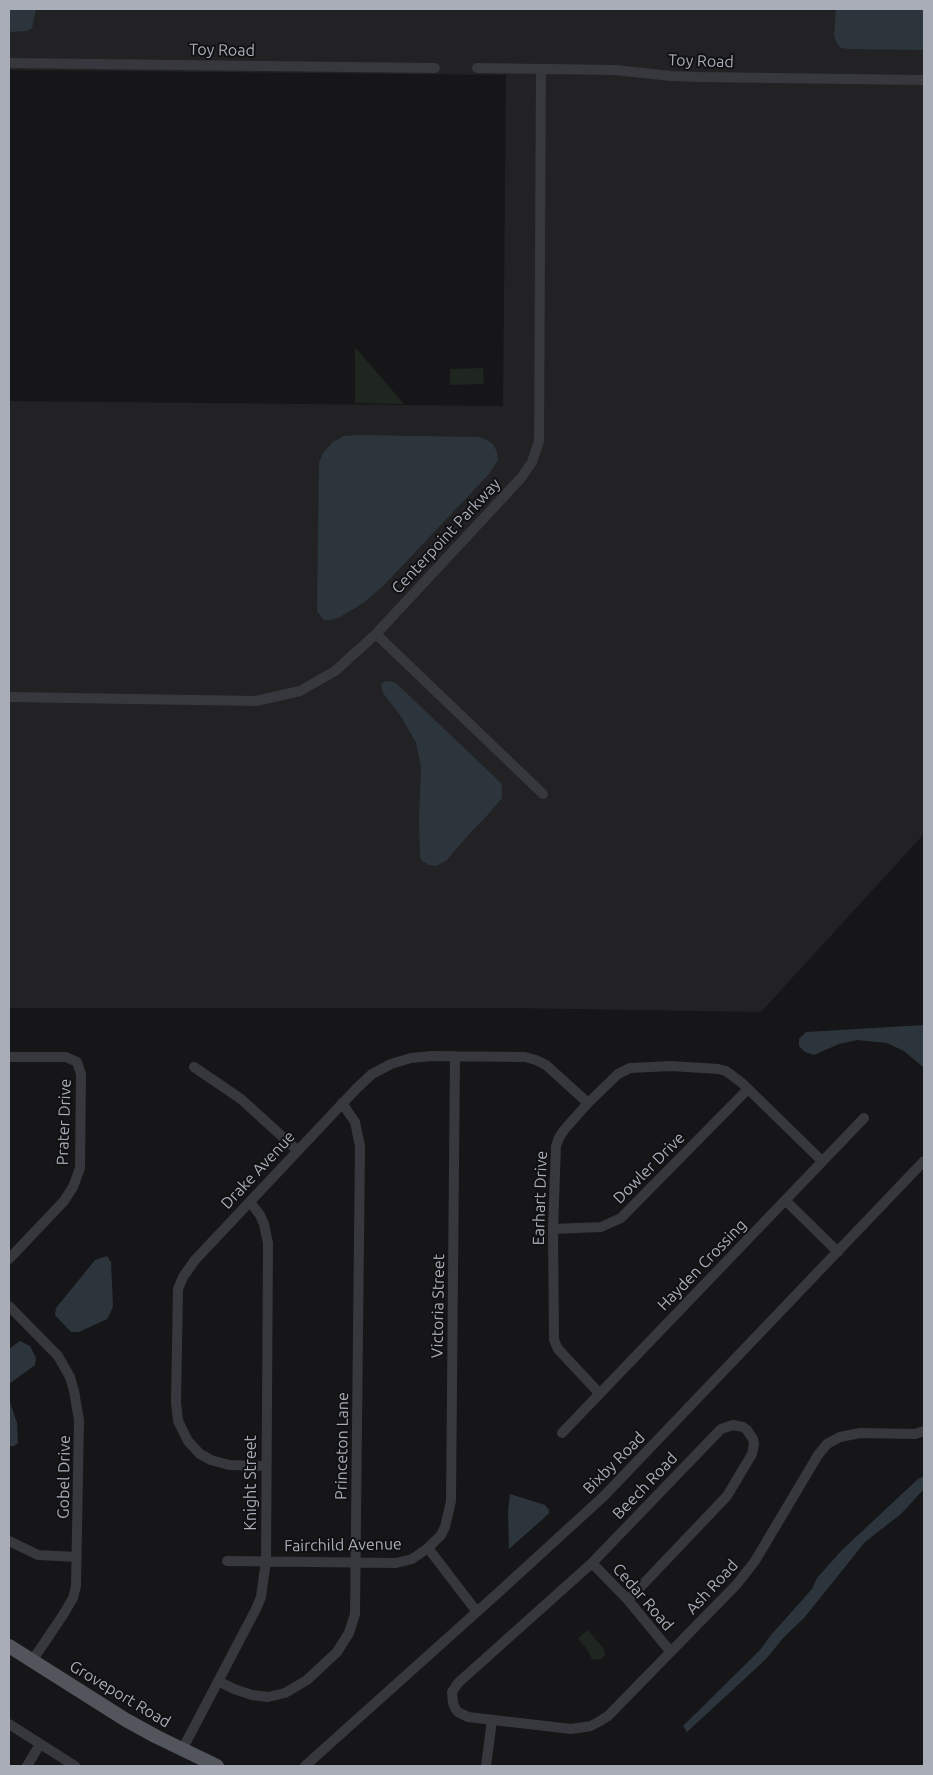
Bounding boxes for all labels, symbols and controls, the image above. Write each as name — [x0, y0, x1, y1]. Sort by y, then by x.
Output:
street label: Toy Road — [189, 40, 255, 60]
street label: Toy Road — [668, 50, 734, 72]
street label: Centerpoint Parkway — [388, 474, 504, 598]
street label: Prater Drive — [53, 1078, 75, 1166]
street label: Drake Avenue — [217, 1127, 299, 1213]
street label: Dowler Drive — [609, 1128, 689, 1208]
street label: Earhart Drive — [529, 1150, 551, 1246]
street label: Hayden Crossing — [654, 1215, 750, 1315]
street label: Victoria Street — [427, 1254, 449, 1358]
street label: Princeton Lane — [331, 1392, 353, 1500]
street label: Bixby Road — [579, 1428, 649, 1498]
street label: Gobel Drive — [54, 1435, 74, 1519]
street label: Knight Street — [241, 1435, 261, 1531]
street label: Beech Road — [609, 1449, 681, 1523]
street label: Fairchild Avenue — [284, 1534, 402, 1556]
street label: Ash Road — [682, 1556, 742, 1618]
street label: Cedar Road — [609, 1559, 677, 1635]
street label: Groveport Road — [66, 1656, 174, 1732]

